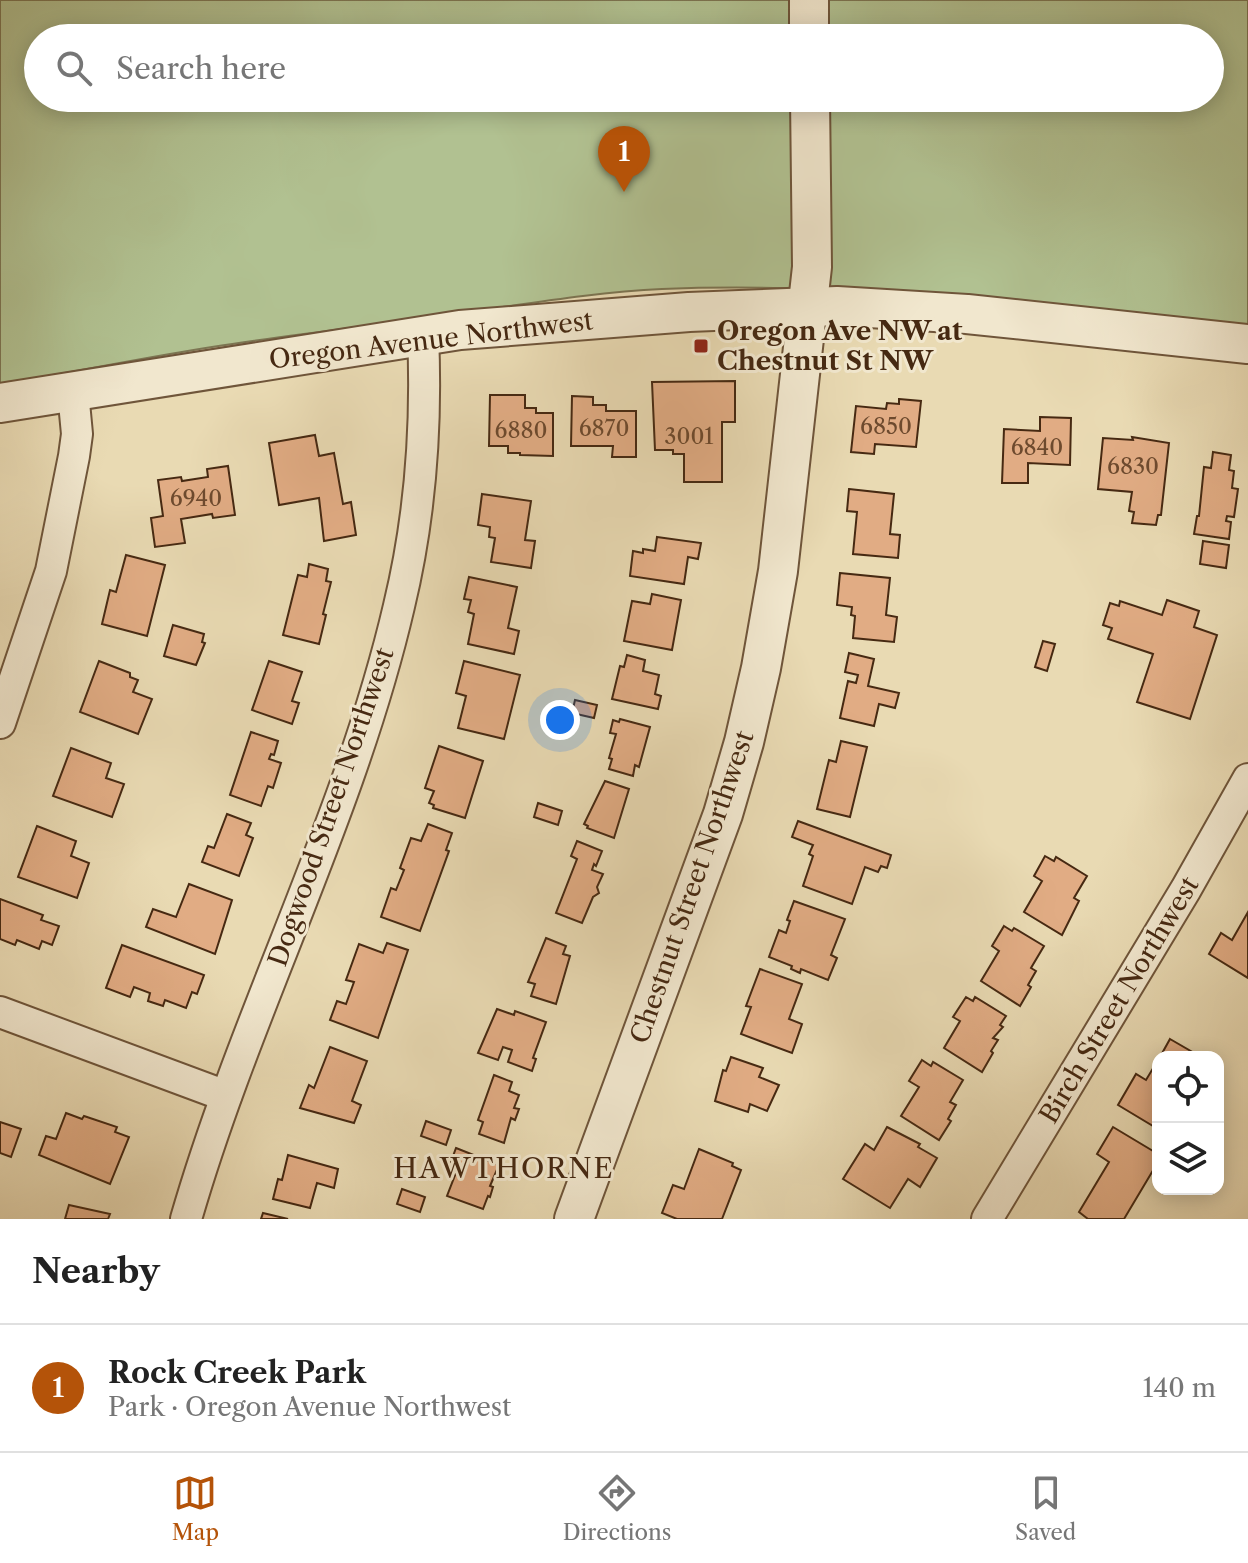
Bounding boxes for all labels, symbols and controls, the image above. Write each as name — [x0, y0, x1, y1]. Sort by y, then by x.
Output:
search box — [24, 24, 1224, 112]
icon: search — [52, 46, 96, 90]
text: Search here — [116, 50, 286, 87]
pin: 1 — [598, 126, 650, 192]
street label: Oregon Avenue Northwest — [267, 304, 596, 376]
place label: Oregon Ave NW at Chestnut St NW — [717, 315, 963, 377]
marker: Oregon Ave NW at Chestnut St NW — [692, 337, 710, 355]
house number: 6850 — [860, 413, 912, 440]
house number: 6870 — [579, 415, 629, 442]
house number: 6880 — [495, 417, 547, 444]
house number: 3001 — [664, 423, 714, 450]
house number: 6840 — [1011, 434, 1063, 461]
house number: 6830 — [1107, 453, 1159, 480]
house number: 6940 — [170, 485, 222, 512]
street label: Dogwood Street Northwest — [261, 643, 401, 971]
your location — [540, 700, 580, 740]
street label: Chestnut Street Northwest — [623, 726, 761, 1048]
street label: Birch Street Northwest — [1033, 870, 1206, 1129]
map controls — [1152, 1051, 1224, 1195]
button: locate — [1152, 1051, 1224, 1123]
button: layers — [1152, 1123, 1224, 1195]
district label: HAWTHORNE — [393, 1151, 615, 1185]
text: Nearby — [32, 1250, 160, 1292]
text: Rock Creek Park — [108, 1354, 366, 1391]
text: 1 — [52, 1372, 64, 1404]
text: 140 m — [1142, 1372, 1216, 1404]
text: Park · Oregon Avenue Northwest — [108, 1391, 511, 1423]
tab: Map — [172, 1471, 219, 1546]
tab: Directions — [563, 1471, 671, 1546]
tab: Saved — [1015, 1471, 1076, 1546]

